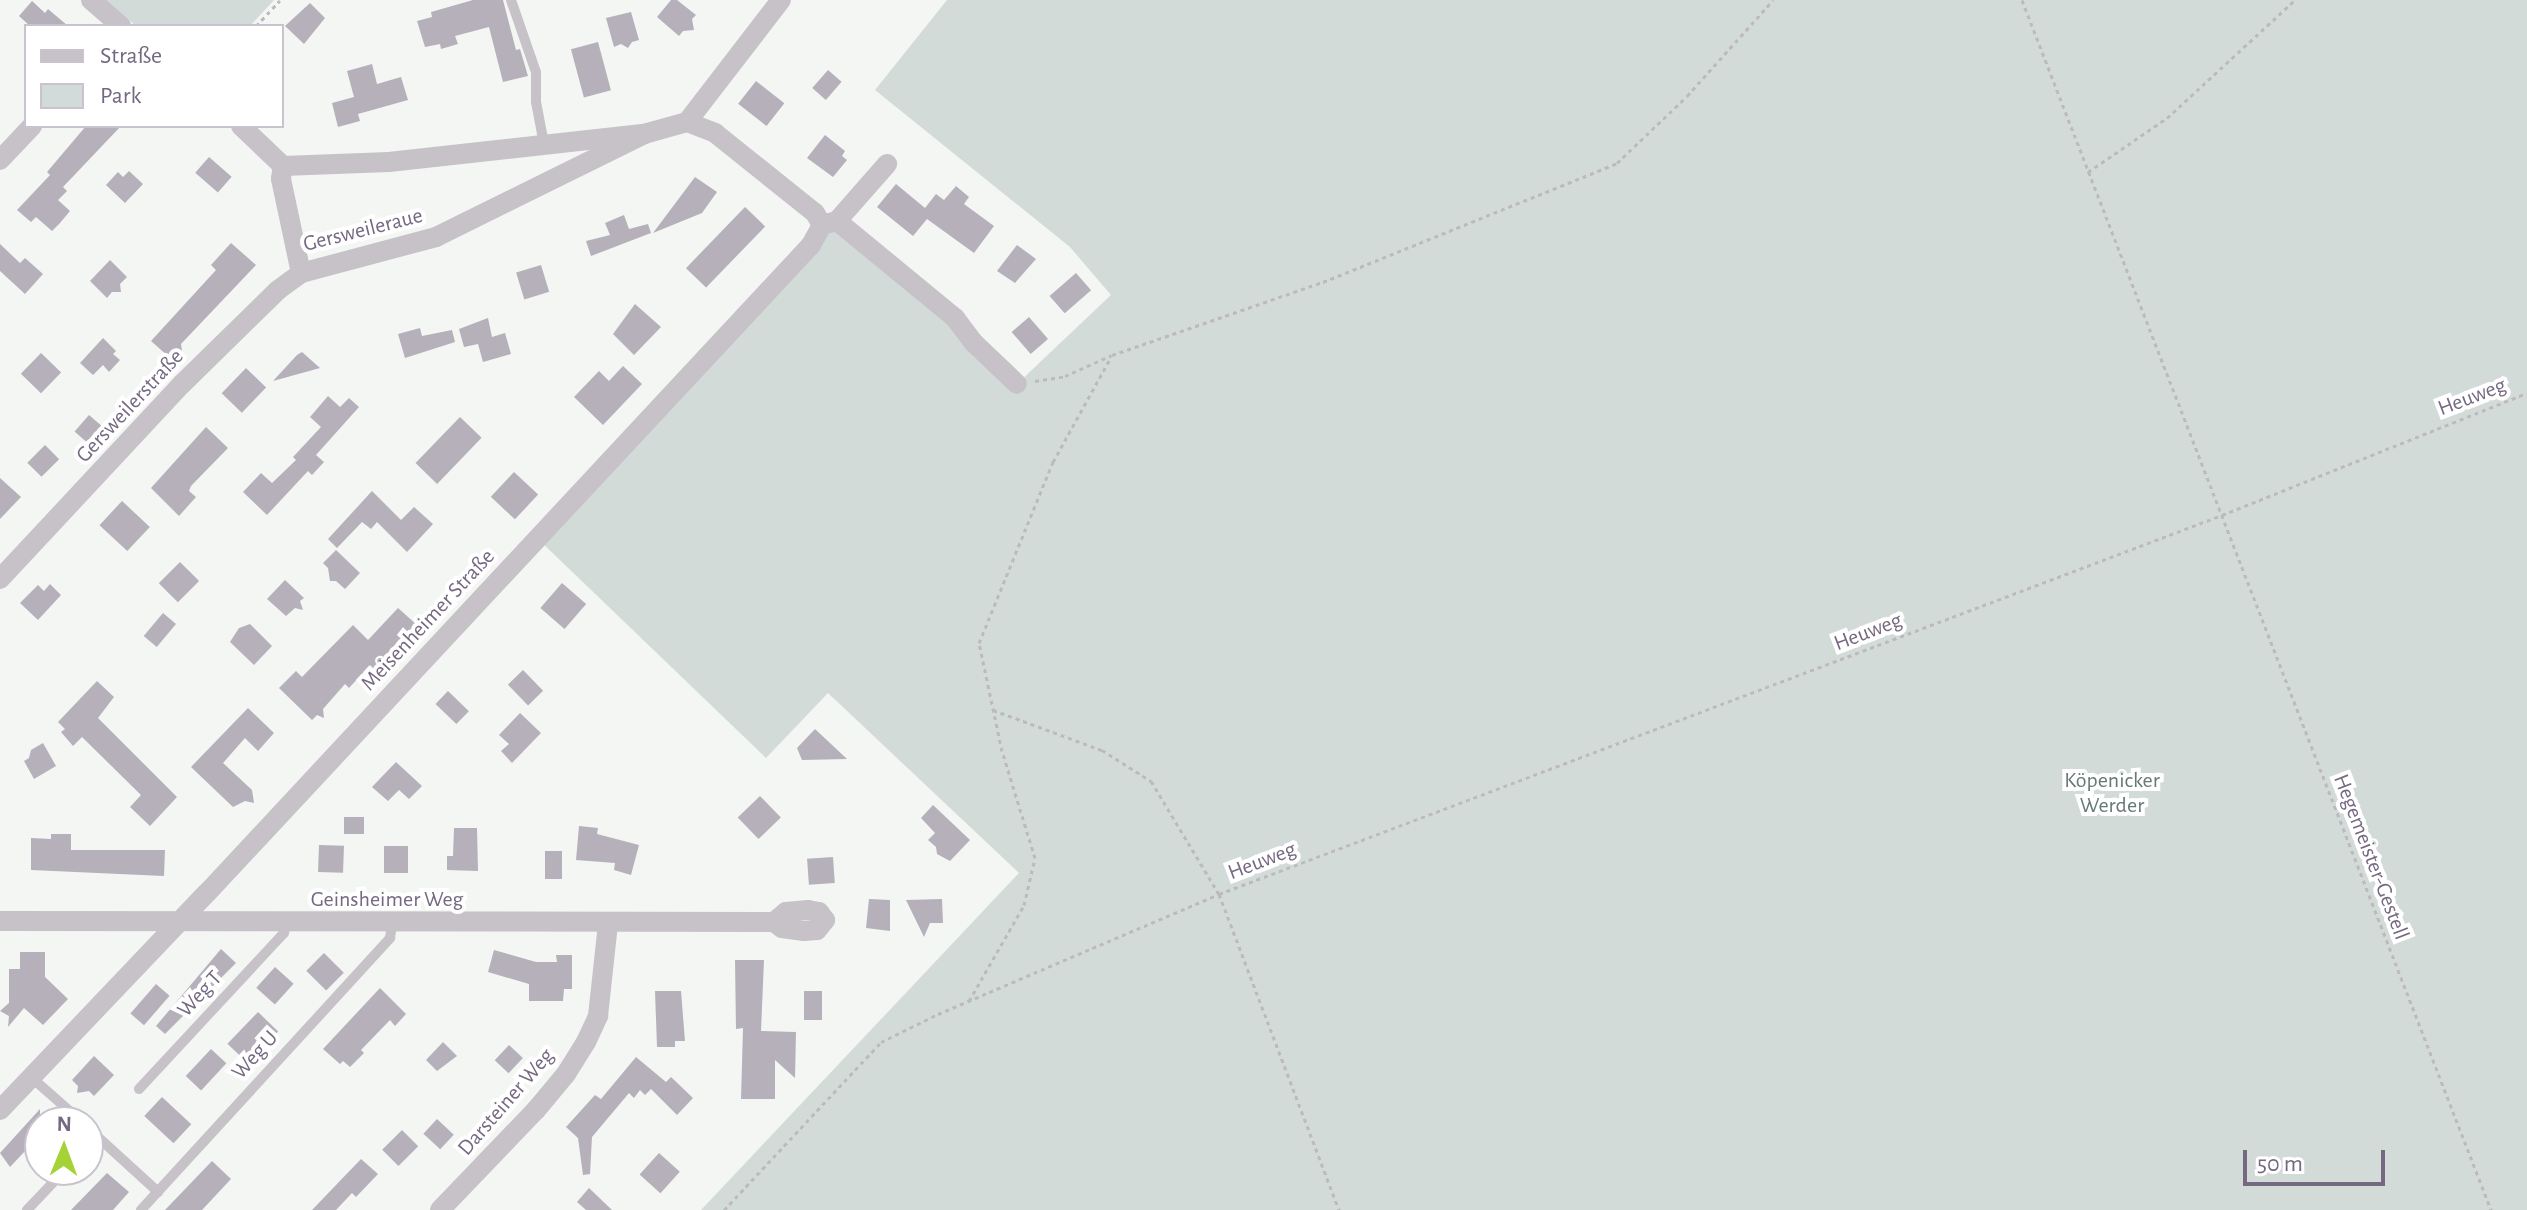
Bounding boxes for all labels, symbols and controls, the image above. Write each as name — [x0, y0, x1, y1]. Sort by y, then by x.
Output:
legend — [24, 24, 284, 128]
text: Straße — [100, 44, 162, 68]
text: Park — [100, 84, 141, 108]
street label: Gersweileraue — [301, 202, 425, 258]
street label: Gersweilerstraße — [71, 344, 189, 468]
street label: Heuweg — [2434, 372, 2510, 422]
street label: Meisenheimer Straße — [356, 544, 500, 696]
street label: Heuweg — [1830, 607, 1906, 657]
park label: Köpenicker Werder — [2064, 767, 2160, 818]
street label: Hegemeister-Gestell — [2327, 770, 2415, 944]
street label: Heuweg — [1224, 836, 1300, 886]
street label: Geinsheimer Weg — [311, 887, 463, 913]
street label: Weg T — [172, 965, 228, 1023]
street label: Weg U — [226, 1025, 284, 1085]
street label: Darsteiner Weg — [452, 1043, 560, 1161]
north arrow — [24, 1106, 104, 1186]
text: N — [57, 1113, 72, 1135]
scale bar — [2247, 1134, 2389, 1184]
text: 50 m — [2257, 1152, 2303, 1176]

